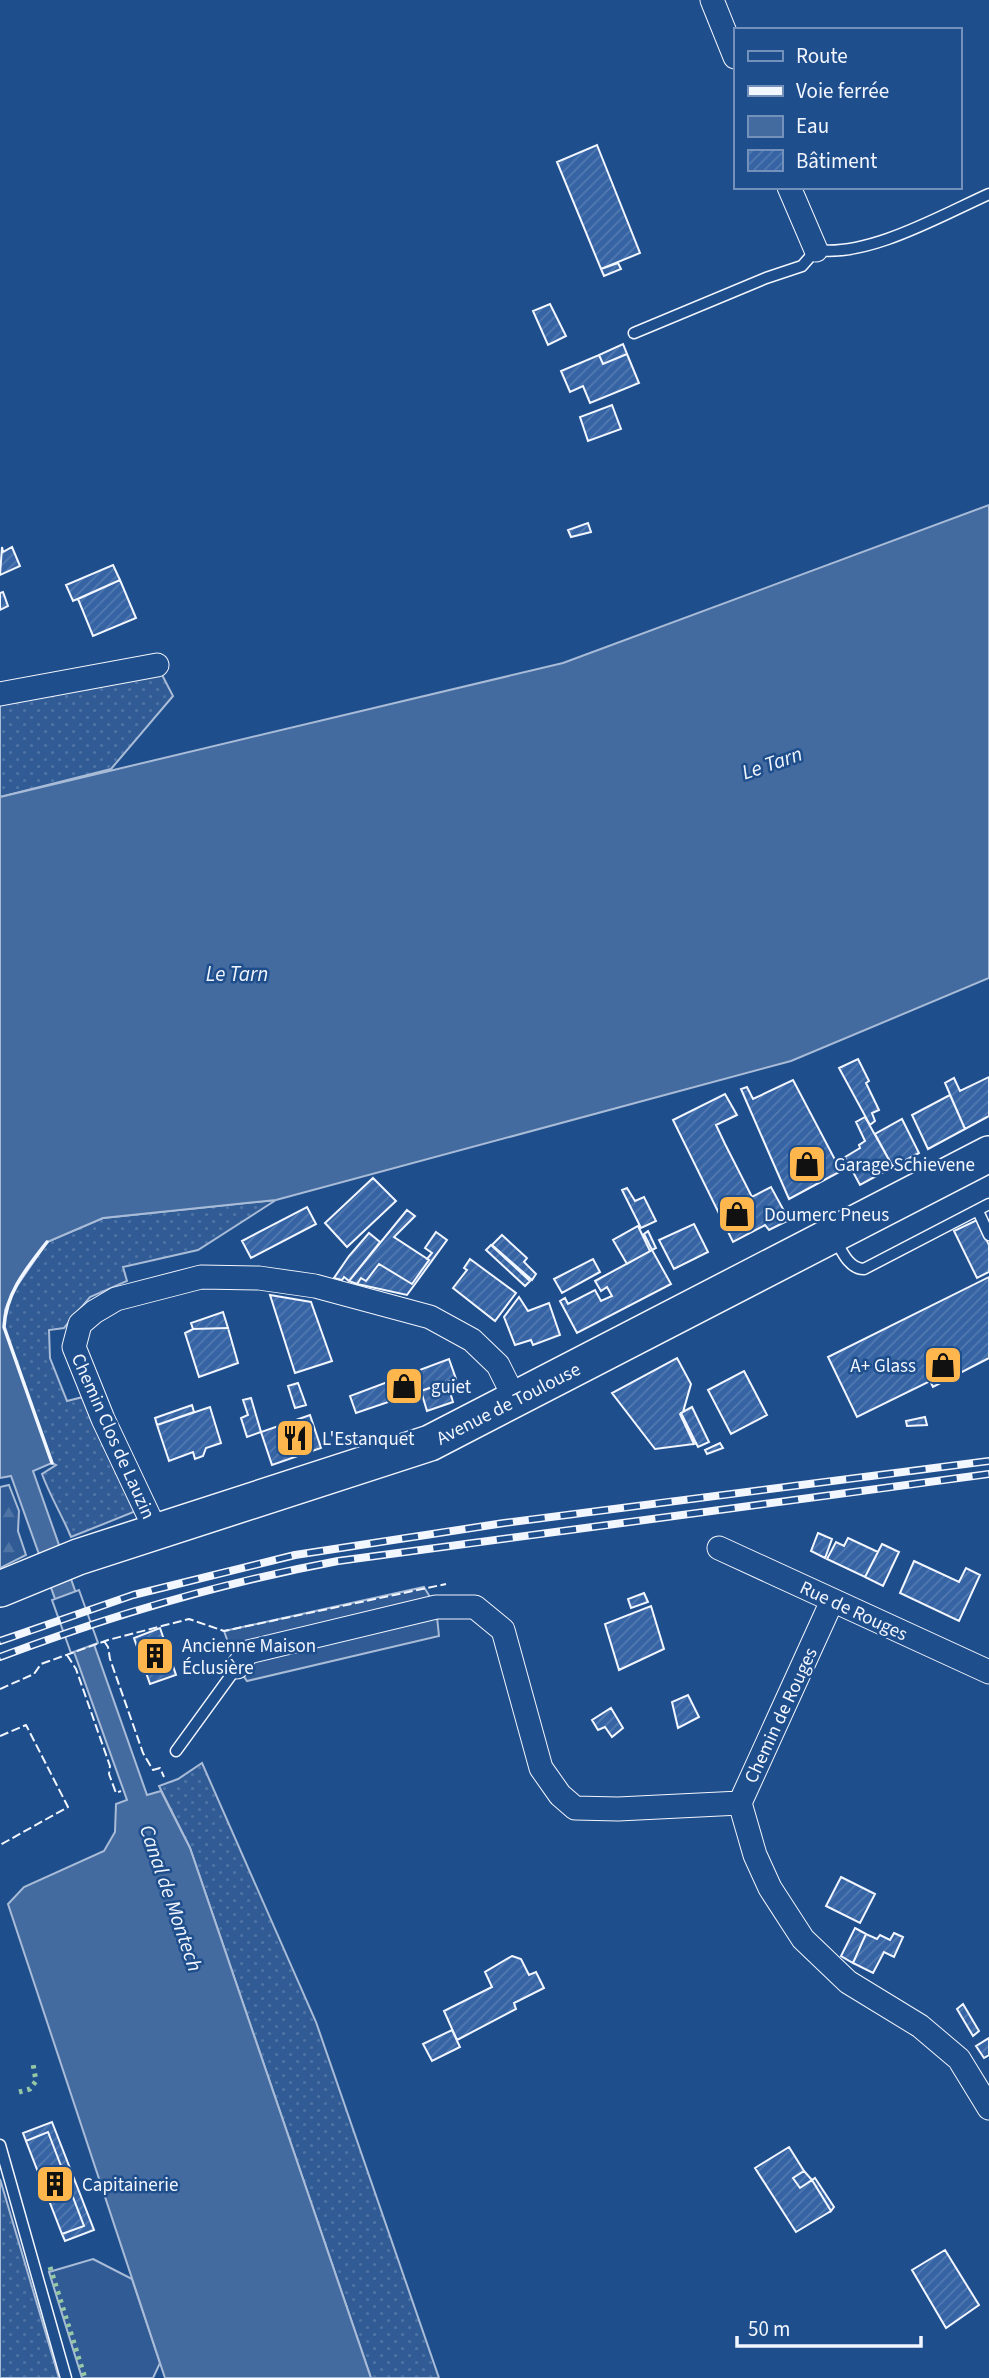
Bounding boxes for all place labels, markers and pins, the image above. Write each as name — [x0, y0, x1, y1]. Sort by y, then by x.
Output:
shop icon: Garage Schievene — [786, 1143, 828, 1185]
place label: Garage Schievene — [834, 1152, 975, 1179]
shop icon: Doumerc Pneus — [716, 1193, 758, 1235]
place label: Doumerc Pneus — [764, 1202, 889, 1229]
shop icon: A+ Glass — [922, 1344, 964, 1386]
place label: A+ Glass — [850, 1353, 916, 1380]
shop icon: guiet — [383, 1365, 425, 1407]
place label: guiet — [431, 1374, 472, 1401]
restaurant icon: L'Estanquet — [274, 1417, 316, 1459]
place label: L'Estanquet — [322, 1426, 415, 1453]
place label: Ancienne Maison Éclusière — [182, 1633, 316, 1682]
building icon: Ancienne Maison Éclusière — [134, 1635, 176, 1677]
building icon: Capitainerie — [34, 2163, 76, 2205]
place label: Capitainerie — [82, 2172, 178, 2199]

